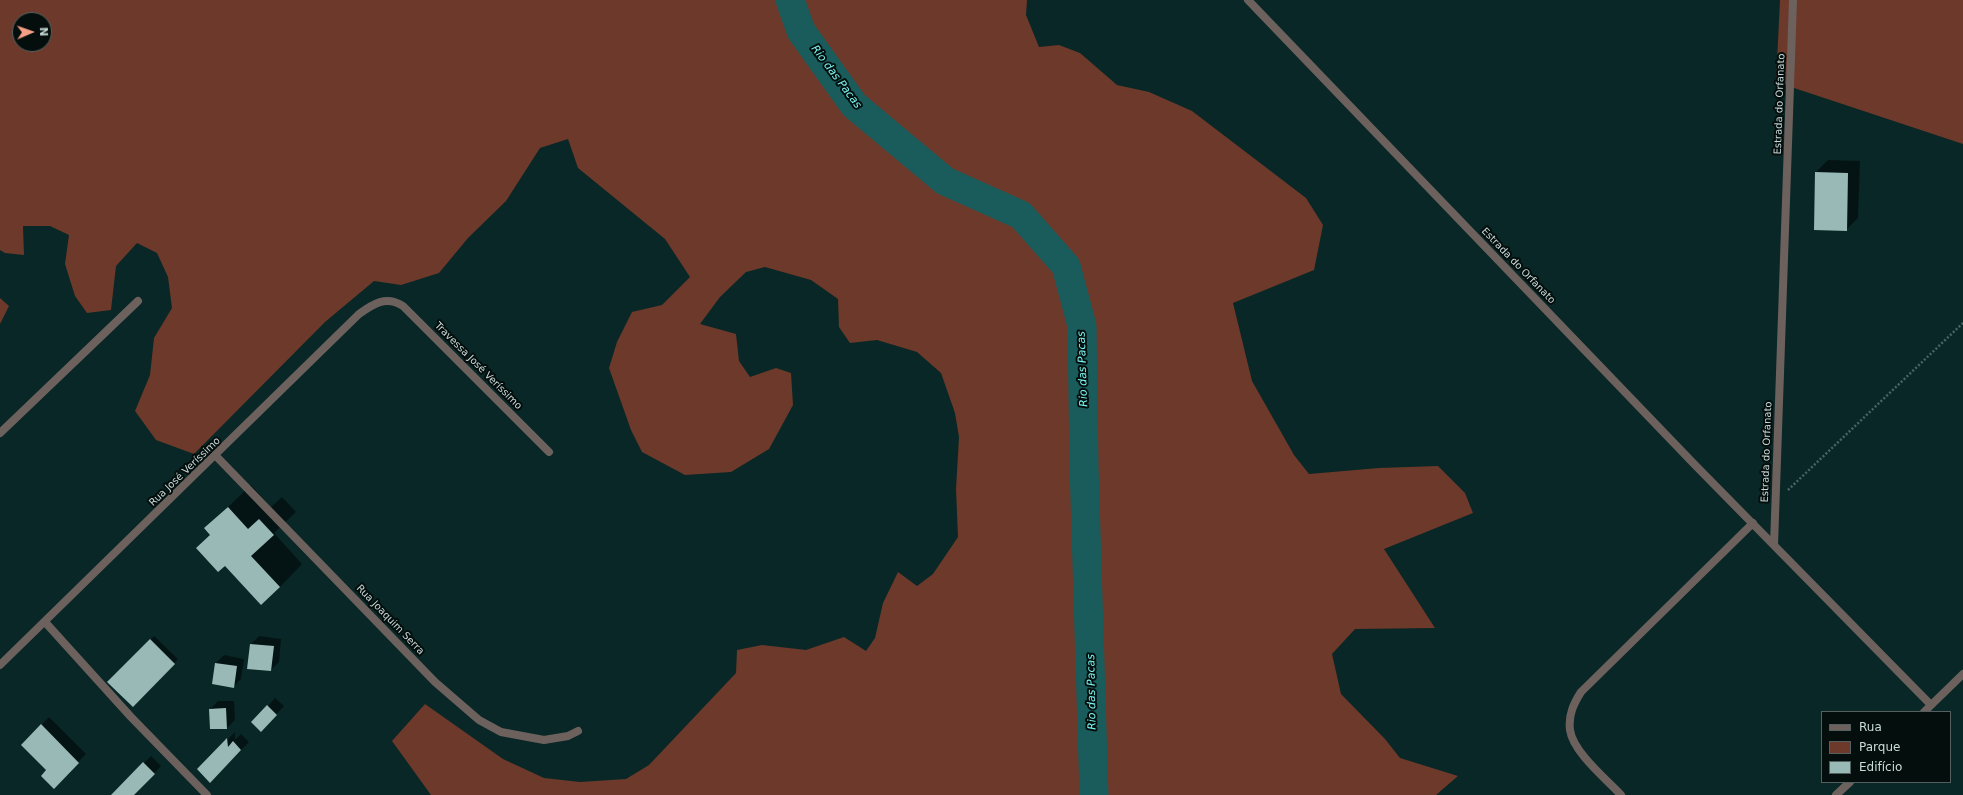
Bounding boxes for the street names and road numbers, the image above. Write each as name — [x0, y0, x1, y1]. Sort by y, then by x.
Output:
street label: Estrada do Orfanato — [1772, 53, 1788, 155]
street label: Estrada do Orfanato — [1479, 225, 1557, 307]
street label: Travessa José Veríssimo — [432, 320, 524, 412]
street label: Estrada do Orfanato — [1759, 401, 1775, 503]
street label: Rua José Veríssimo — [147, 435, 223, 509]
street label: Rua Joaquim Serra — [354, 583, 426, 657]

